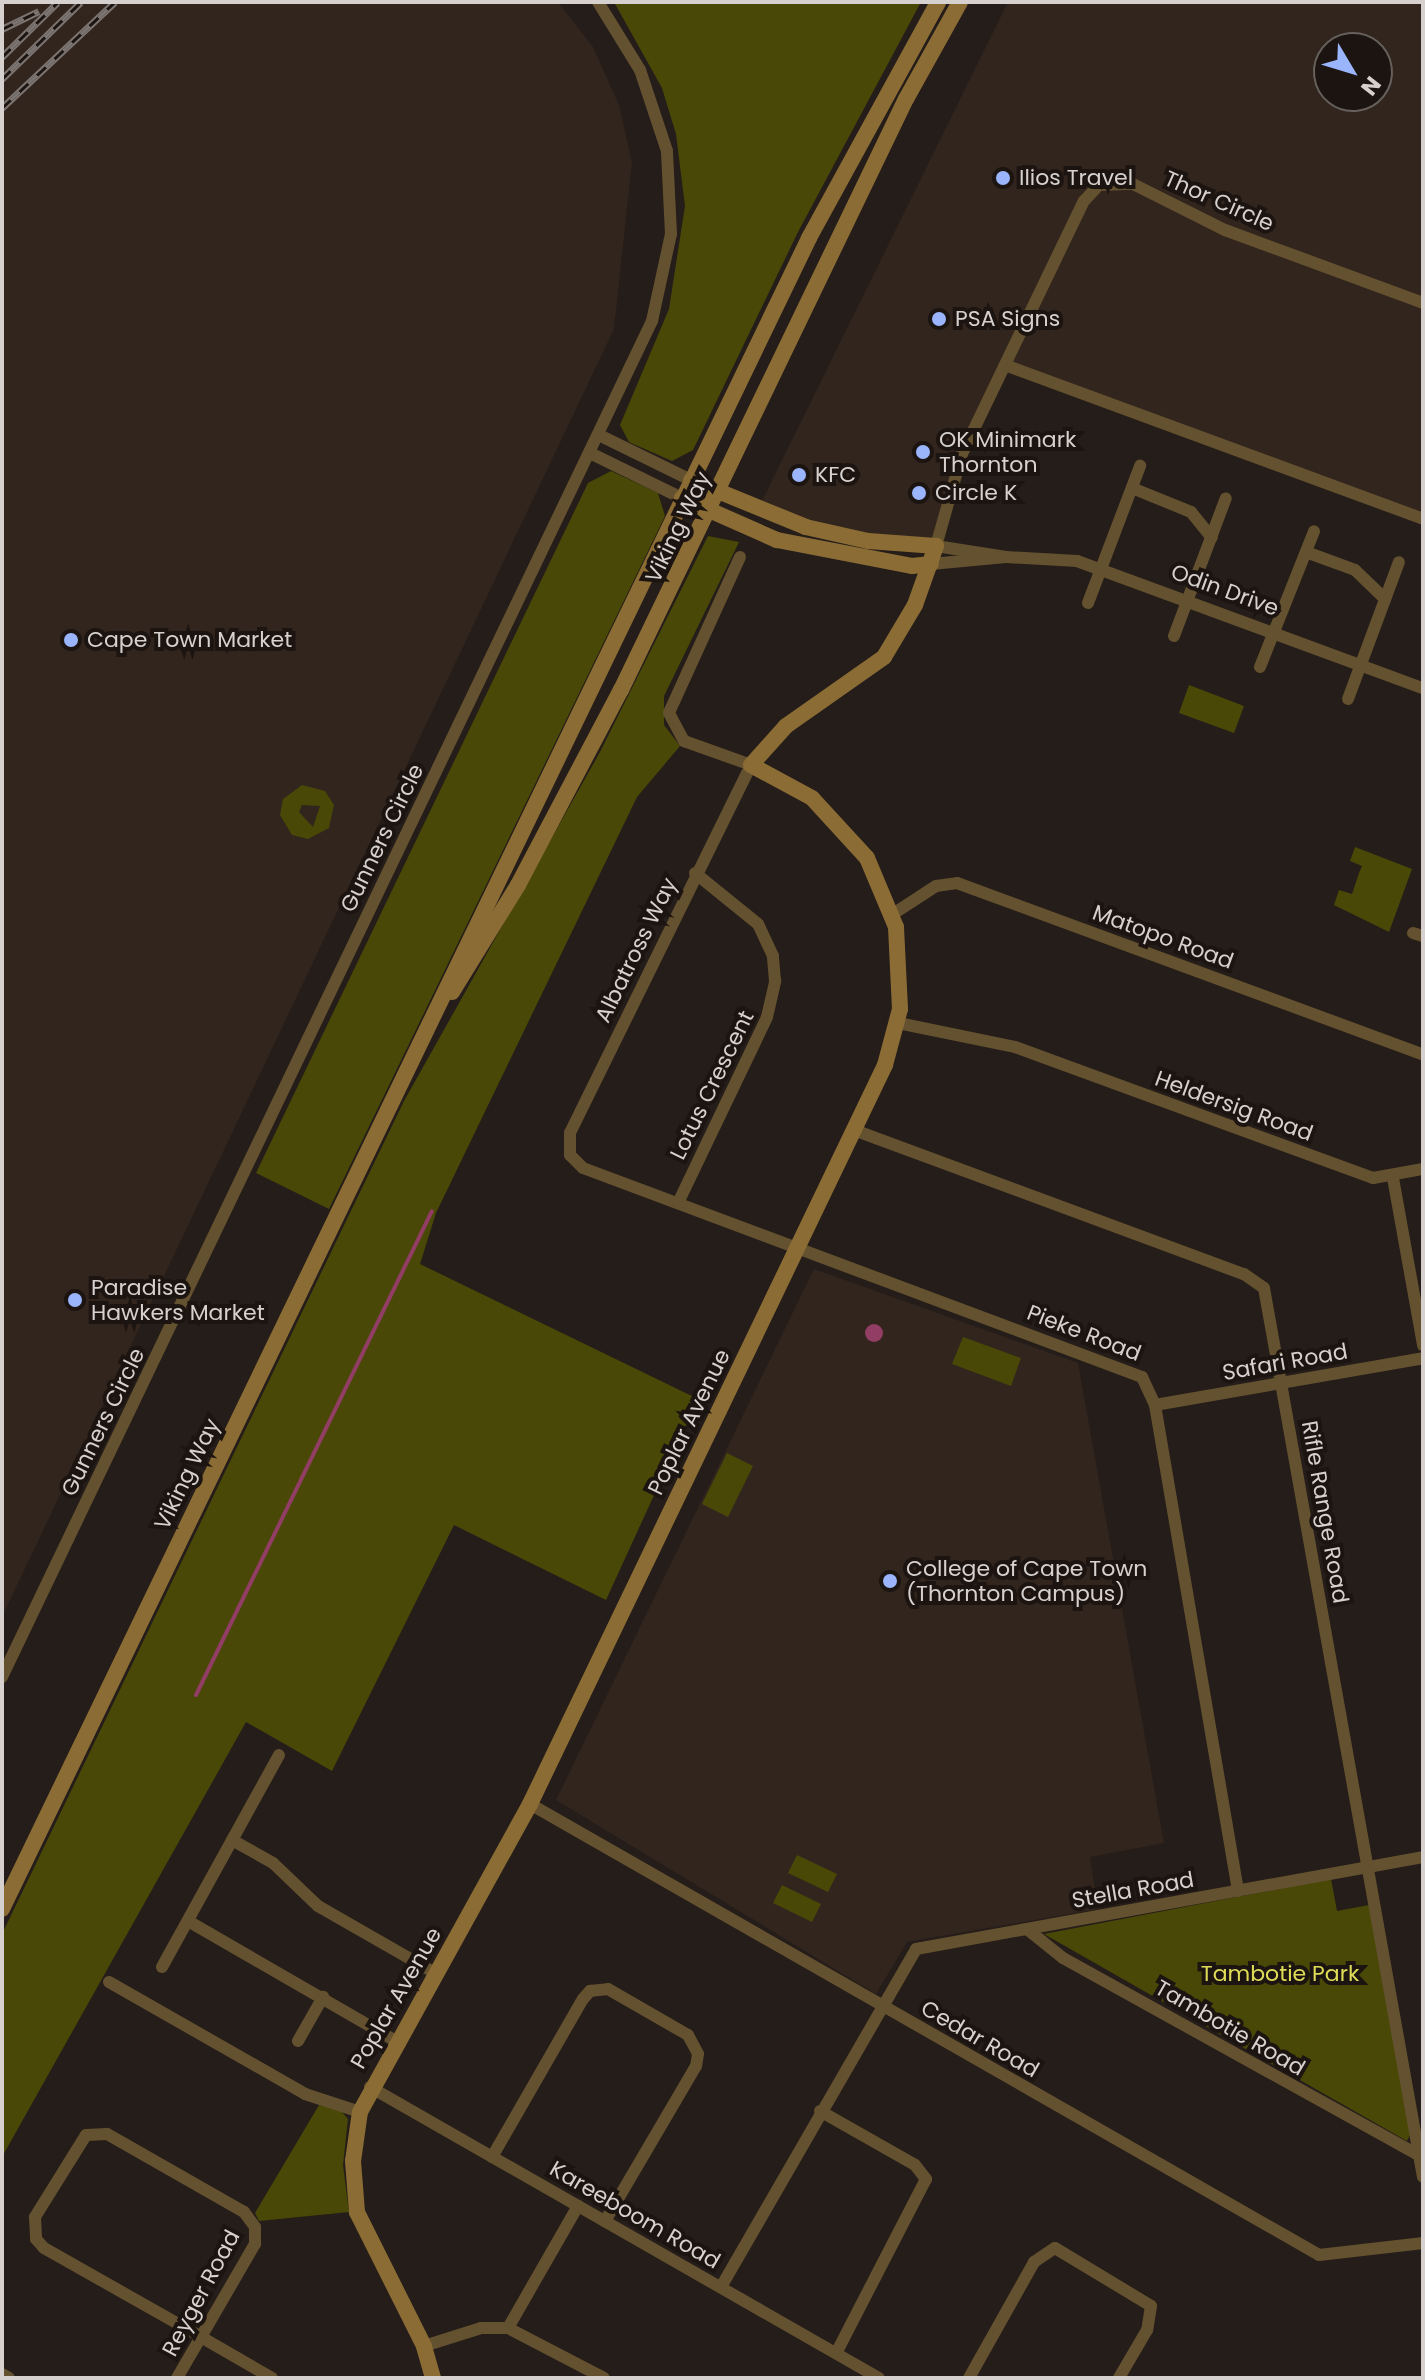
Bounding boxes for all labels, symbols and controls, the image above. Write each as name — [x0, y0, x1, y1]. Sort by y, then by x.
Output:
north arrow — [1313, 32, 1393, 112]
text: N — [1353, 70, 1388, 102]
place label: Ilios Travel — [1019, 165, 1133, 191]
street label: Thor Circle — [1160, 165, 1278, 237]
marker: Ilios Travel — [994, 169, 1012, 187]
place label: PSA Signs — [955, 306, 1060, 332]
marker: PSA Signs — [930, 310, 948, 328]
place label: OK Minimark Thornton — [939, 426, 1076, 478]
marker: OK Minimark Thornton — [914, 443, 932, 461]
place label: KFC — [815, 462, 856, 488]
marker: KFC — [790, 466, 808, 484]
street label: Viking Way — [640, 467, 716, 587]
place label: Circle K — [935, 480, 1017, 506]
marker: Circle K — [910, 484, 928, 502]
street label: Odin Drive — [1168, 558, 1282, 622]
place label: Cape Town Market — [87, 627, 292, 653]
marker: Cape Town Market — [62, 631, 80, 649]
street label: Gunners Circle — [335, 760, 429, 916]
street label: Albatross Way — [590, 873, 682, 1027]
street label: Matopo Road — [1089, 899, 1237, 975]
street label: Lotus Crescent — [665, 1006, 759, 1164]
street label: Heldersig Road — [1152, 1065, 1316, 1147]
place label: Paradise Hawkers Market — [91, 1274, 265, 1326]
marker: Paradise Hawkers Market — [66, 1291, 84, 1309]
street label: Pieke Road — [1023, 1299, 1145, 1367]
street label: Safari Road — [1220, 1338, 1350, 1386]
street label: Gunners Circle — [56, 1344, 150, 1500]
street label: Poplar Avenue — [642, 1345, 736, 1499]
street label: Viking Way — [149, 1414, 225, 1534]
street label: Rifle Range Road — [1296, 1419, 1354, 1605]
place label: College of Cape Town (Thornton Campus) — [906, 1555, 1147, 1606]
marker: College of Cape Town (Thornton Campus) — [881, 1572, 899, 1590]
street label: Stella Road — [1070, 1866, 1196, 1914]
street label: Poplar Avenue — [345, 1923, 447, 2073]
park label: Tambotie Park — [1201, 1961, 1359, 1987]
street label: Tambotie Road — [1150, 1974, 1310, 2082]
street label: Cedar Road — [916, 1995, 1044, 2083]
street label: Kareeboom Road — [545, 2155, 725, 2275]
street label: Reyger Road — [157, 2225, 245, 2361]

